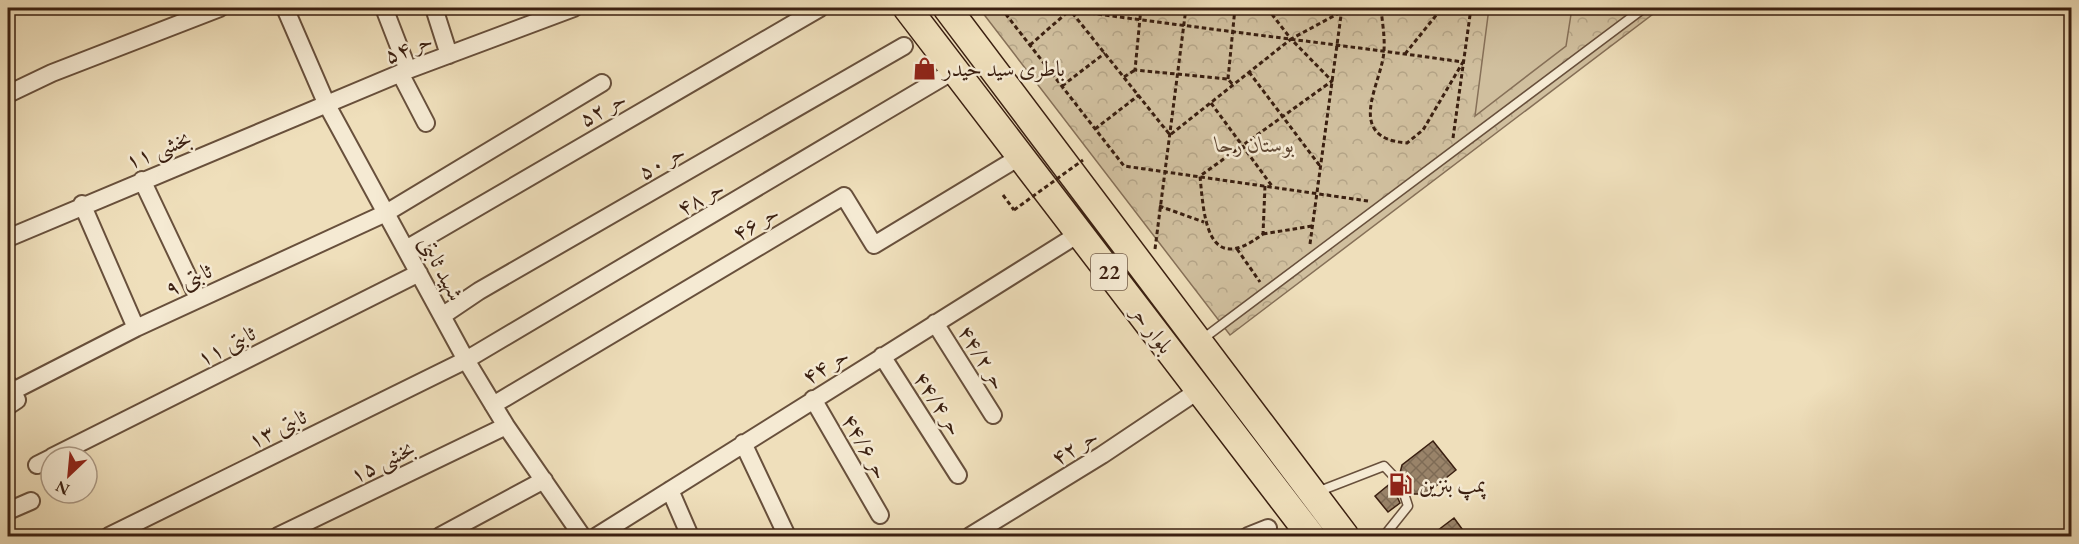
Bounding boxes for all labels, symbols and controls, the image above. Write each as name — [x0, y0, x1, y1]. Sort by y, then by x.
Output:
street label: حر ۵۴ — [380, 25, 437, 70]
place label: باطری سید حیدر — [941, 54, 1065, 83]
shop icon: باطری سید حیدر — [912, 55, 938, 81]
street label: حر ۵۲ — [574, 84, 631, 133]
street label: بخشی ۱۱ — [121, 123, 196, 177]
park label: بوستان رجا — [1214, 130, 1294, 159]
street label: حر ۵۰ — [633, 137, 690, 186]
street label: حر ۴۸ — [672, 173, 729, 222]
street label: حر ۴۶ — [727, 197, 784, 248]
street label: شهید ثابتی — [412, 231, 471, 306]
road number: 22 — [1091, 254, 1127, 290]
street label: ثابتی ۹ — [160, 256, 217, 303]
street label: بلوار حر — [1124, 297, 1180, 360]
street label: ثابتی ۱۱ — [192, 318, 261, 372]
street label: حر ۴۴/۲ — [951, 319, 1014, 395]
street label: حر ۴۴ — [797, 340, 854, 391]
street label: حر ۴۴/۴ — [907, 366, 970, 441]
street label: ثابتی ۱۳ — [243, 402, 312, 455]
street label: حر ۴۴/۶ — [835, 408, 896, 484]
street label: حر ۴۲ — [1046, 421, 1103, 472]
street label: بخشی ۱۵ — [345, 433, 420, 490]
north arrow — [39, 445, 99, 505]
place label: پمپ بنزین — [1419, 470, 1486, 501]
fuel station icon: پمپ بنزین — [1388, 471, 1414, 497]
text: N — [52, 476, 73, 500]

